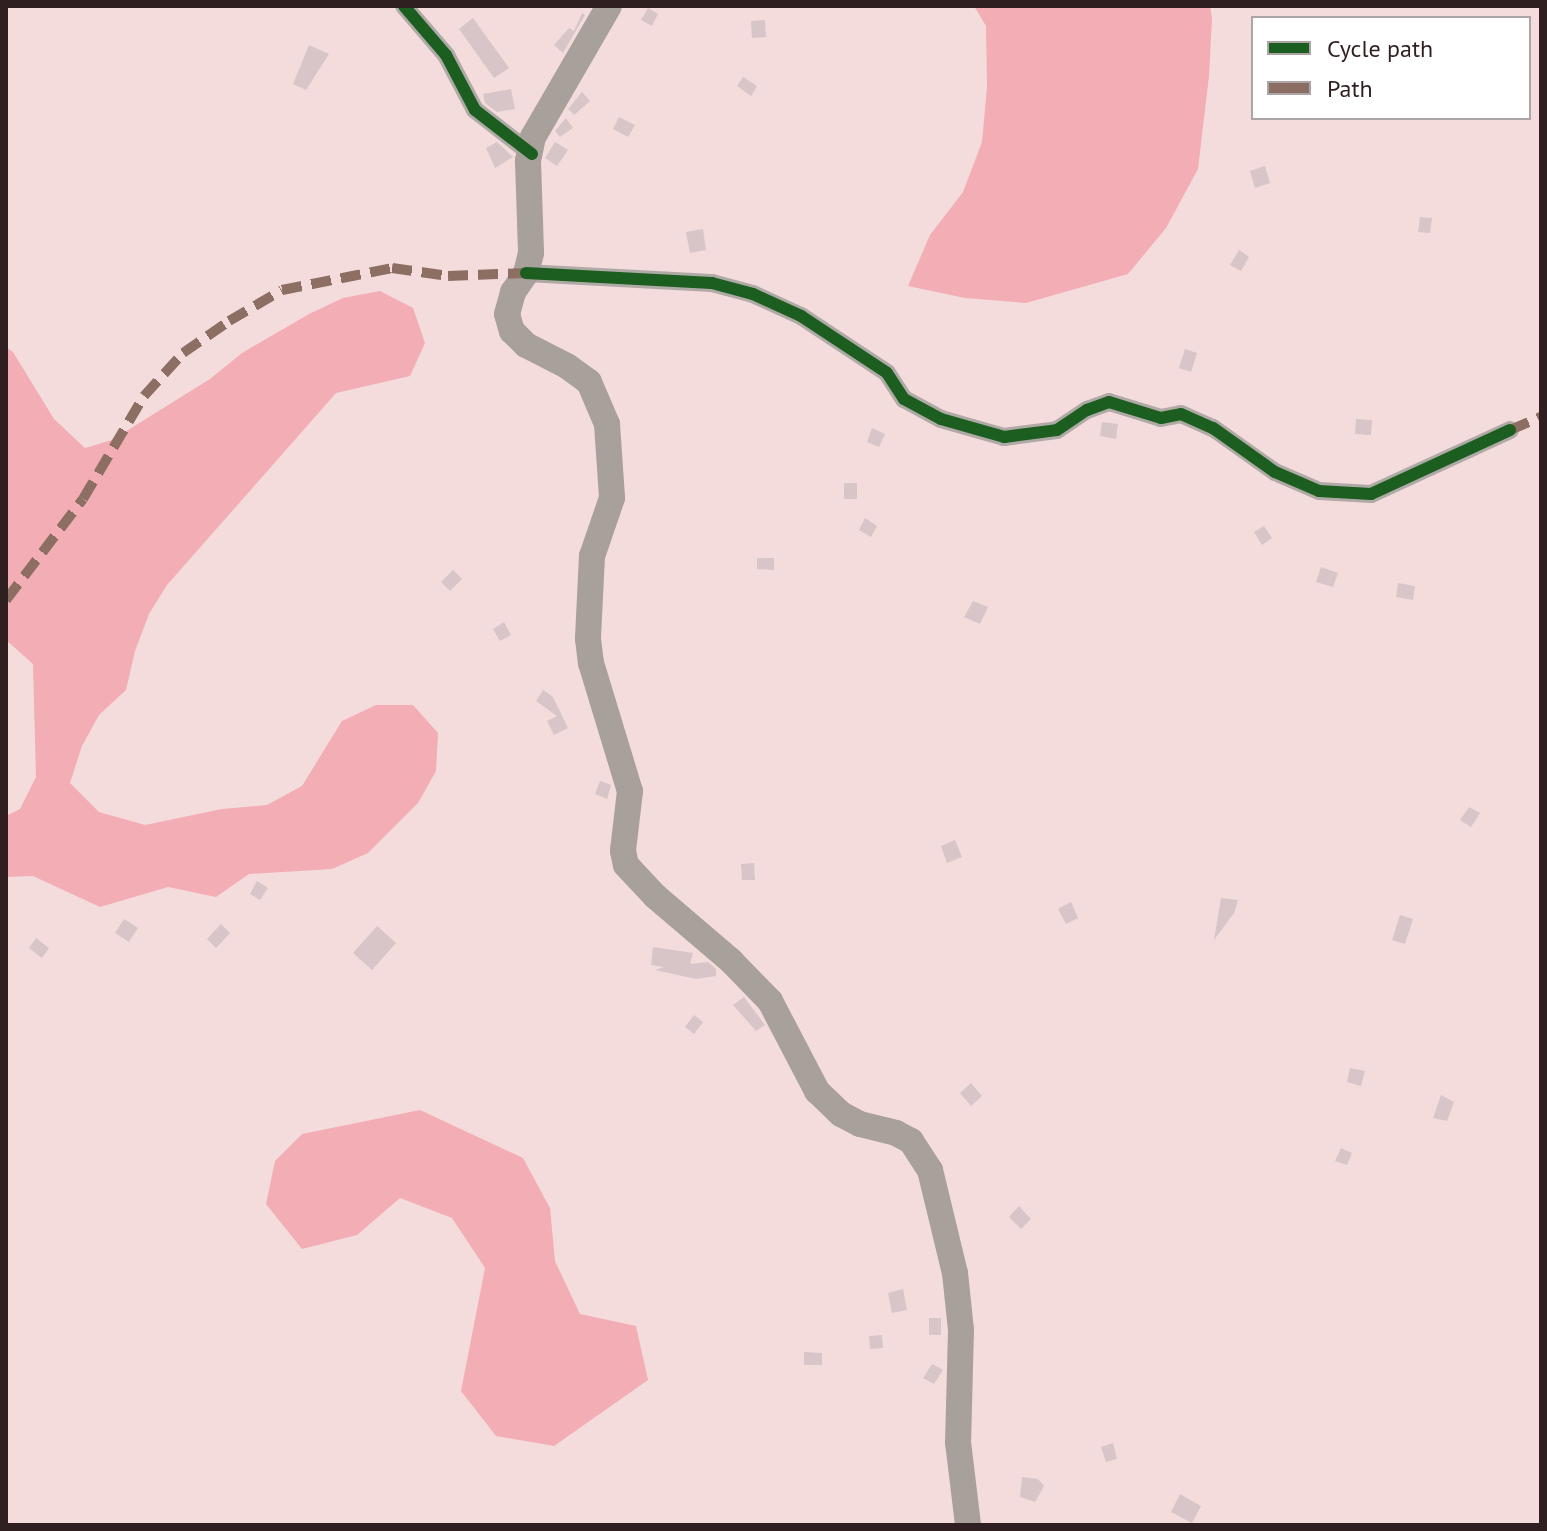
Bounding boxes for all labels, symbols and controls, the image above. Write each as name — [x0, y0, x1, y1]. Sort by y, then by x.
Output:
legend — [1251, 16, 1531, 120]
text: Cycle path — [1327, 33, 1433, 64]
text: Path — [1327, 73, 1373, 104]

